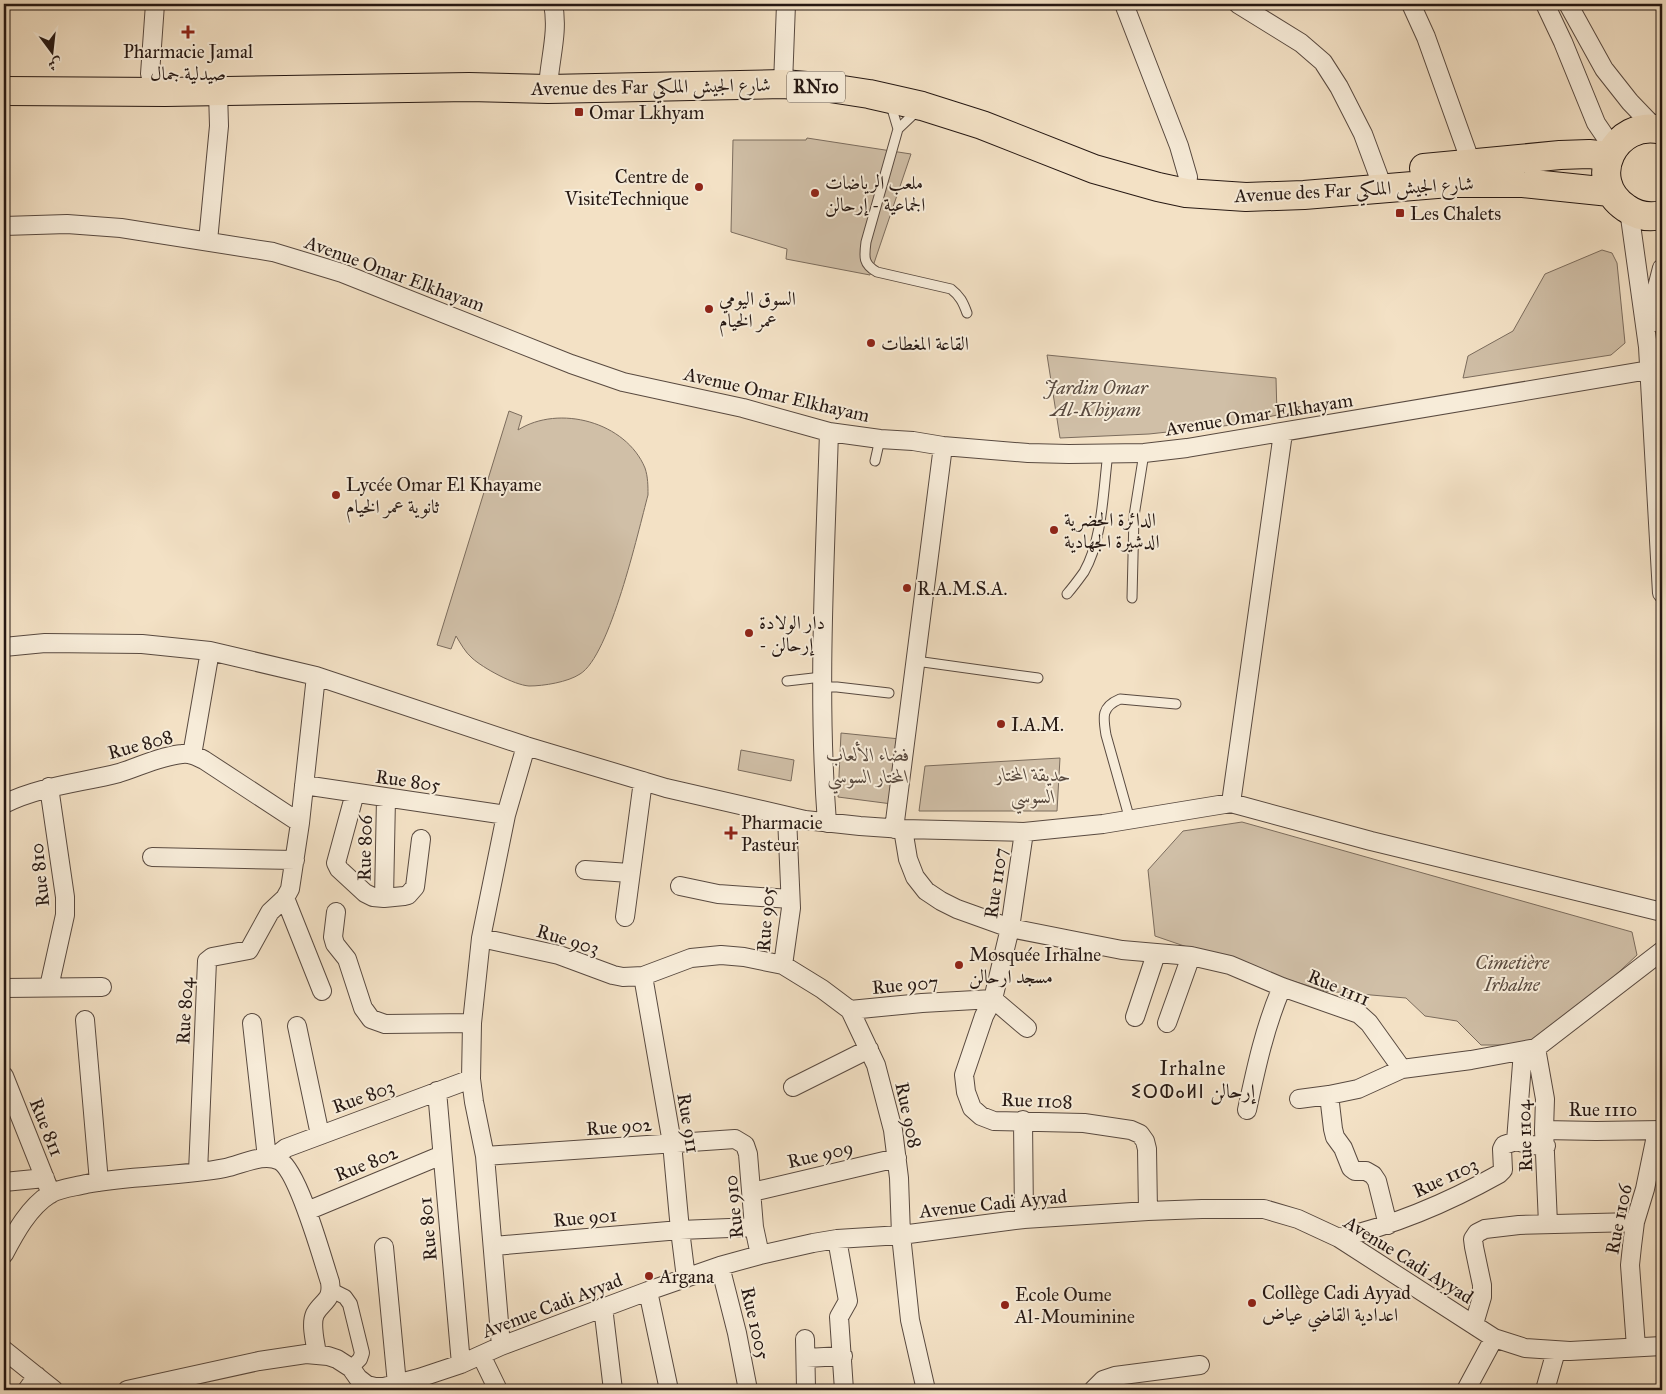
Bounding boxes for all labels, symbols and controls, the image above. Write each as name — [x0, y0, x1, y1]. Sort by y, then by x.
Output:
marker: Pharmacie Jamal صيدلية جمال — [182, 26, 194, 38]
north arrow — [28, 28, 78, 78]
place label: Pharmacie Jamal صيدلية جمال — [123, 40, 254, 85]
text: ش — [46, 54, 64, 74]
road number: RN10 — [787, 72, 845, 102]
street label: Avenue des Far شارع الجيش الملكي — [530, 73, 771, 106]
place label: Omar Lkhyam — [589, 101, 705, 124]
marker: Omar Lkhyam — [573, 106, 585, 118]
place label: Centre de VisiteTechnique — [564, 165, 689, 211]
place label: ملعب الرياضات الجماعية - إرحالن — [825, 171, 925, 218]
street label: Avenue des Far شارع الجيش الملكي — [1233, 172, 1475, 213]
marker: Centre de VisiteTechnique — [693, 181, 705, 193]
marker: ملعب الرياضات الجماعية - إرحالن — [809, 187, 821, 199]
place label: Les Chalets — [1410, 202, 1501, 225]
marker: Les Chalets — [1394, 207, 1406, 219]
street label: Avenue Omar Elkhayam — [301, 230, 488, 317]
place label: السوق اليومي عمر الخيام — [719, 287, 796, 337]
marker: السوق اليومي عمر الخيام — [703, 303, 715, 315]
place label: القاعة المغطات — [881, 332, 969, 355]
marker: القاعة المغطات — [865, 337, 877, 349]
street label: Avenue Omar Elkhayam — [681, 362, 872, 427]
park label: Jardin Omar Al-Khiyam — [1043, 376, 1149, 421]
street label: Avenue Omar Elkhayam — [1163, 388, 1355, 441]
place label: Lycée Omar El Khayame ثانوية عمر الخيام — [346, 473, 542, 523]
marker: Lycée Omar El Khayame ثانوية عمر الخيام — [330, 489, 342, 501]
place label: الدائرة الحضرية الدشيرة الجهادية — [1064, 508, 1160, 554]
marker: الدائرة الحضرية الدشيرة الجهادية — [1048, 524, 1060, 536]
place label: R.A.M.S.A. — [917, 577, 1008, 600]
marker: R.A.M.S.A. — [901, 582, 913, 594]
place label: دار الولادة - إرحالن — [759, 611, 825, 658]
marker: دار الولادة - إرحالن — [743, 627, 755, 639]
place label: I.A.M. — [1011, 713, 1064, 736]
marker: I.A.M. — [995, 718, 1007, 730]
street label: Rue 808 — [105, 725, 175, 764]
park label: فضاء الألعاب المختار السوسي — [826, 741, 910, 794]
park label: حديقة المختار السوسي — [993, 763, 1071, 814]
street label: Rue 805 — [374, 765, 442, 796]
place label: Pharmacie Pasteur — [741, 811, 823, 856]
street label: Rue 806 — [352, 813, 377, 881]
marker: Pharmacie Pasteur — [725, 827, 737, 839]
street label: Rue 810 — [25, 842, 54, 908]
street label: Rue 1107 — [979, 846, 1012, 920]
street label: Rue 905 — [752, 885, 779, 952]
street label: Rue 903 — [534, 919, 602, 960]
place label: Mosquée Irhalne مسجد ارحالن — [969, 943, 1101, 990]
park label: Cimetière Irhalne — [1475, 951, 1550, 996]
marker: Mosquée Irhalne مسجد ارحالن — [953, 959, 965, 971]
street label: Rue 1111 — [1304, 964, 1373, 1011]
street label: Rue 907 — [871, 970, 939, 999]
street label: Rue 804 — [171, 977, 198, 1045]
district label: Irhalne ⵉⵔⵀⴰⵍⵏ إرحالن — [1131, 1056, 1257, 1105]
street label: Rue 803 — [329, 1075, 397, 1118]
street label: Rue 908 — [890, 1080, 927, 1150]
street label: Rue 1108 — [1001, 1088, 1073, 1113]
street label: Rue 911 — [672, 1091, 705, 1155]
street label: Rue 811 — [25, 1095, 69, 1160]
street label: Rue 1110 — [1569, 1098, 1637, 1121]
street label: Rue 1104 — [1512, 1099, 1537, 1172]
street label: Rue 902 — [585, 1113, 653, 1140]
street label: Rue 909 — [785, 1136, 855, 1173]
street label: Rue 802 — [331, 1140, 402, 1186]
street label: Rue 1103 — [1409, 1152, 1481, 1202]
street label: Rue 910 — [719, 1174, 748, 1240]
street label: Rue 1106 — [1600, 1181, 1637, 1256]
street label: Avenue Cadi Ayyad — [917, 1184, 1068, 1223]
street label: Rue 801 — [413, 1196, 442, 1262]
street label: Rue 901 — [552, 1203, 618, 1232]
street label: Avenue Cadi Ayyad — [1339, 1210, 1478, 1309]
place label: Argana — [658, 1265, 715, 1289]
street label: Avenue Cadi Ayyad — [478, 1268, 626, 1343]
marker: Argana — [643, 1270, 655, 1282]
place label: Collège Cadi Ayyad اعدادية القاضي عياض — [1262, 1281, 1411, 1332]
place label: Ecole Oume Al-Mouminine — [1014, 1283, 1135, 1328]
street label: Rue 1005 — [736, 1285, 775, 1362]
marker: Collège Cadi Ayyad اعدادية القاضي عياض — [1246, 1297, 1258, 1309]
marker: Ecole Oume Al-Mouminine — [999, 1299, 1011, 1311]

